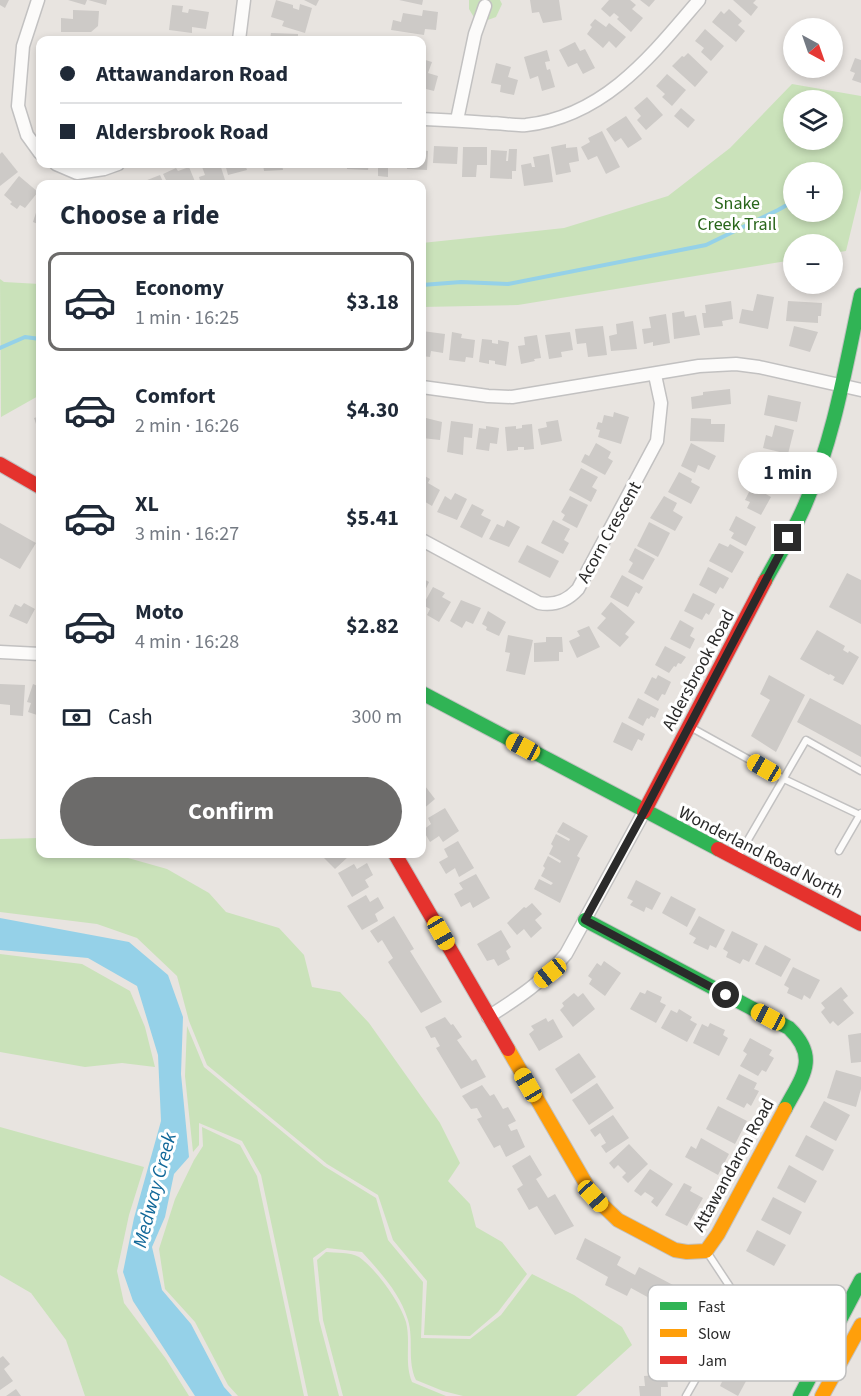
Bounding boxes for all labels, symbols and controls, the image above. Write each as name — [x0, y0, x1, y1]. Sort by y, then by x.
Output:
north arrow — [783, 18, 843, 78]
map controls — [783, 18, 843, 294]
text: Attawandaron Road — [96, 58, 288, 90]
button: layers — [783, 90, 843, 150]
text: Aldersbrook Road — [96, 116, 269, 148]
button: + — [783, 162, 843, 222]
park label: Snake Creek Trail — [697, 191, 777, 237]
text: Choose a ride — [60, 196, 220, 235]
button: − — [783, 234, 843, 294]
text: Economy — [135, 272, 224, 304]
icon: car — [63, 275, 117, 329]
text: $3.18 — [346, 286, 399, 318]
text: 1 min · 16:25 — [135, 304, 239, 332]
text: Comfort — [135, 380, 216, 412]
icon: car — [63, 383, 117, 437]
text: $4.30 — [346, 394, 399, 426]
text: 2 min · 16:26 — [135, 412, 239, 440]
callout: 1 min — [738, 451, 838, 493]
text: 1 min — [763, 459, 812, 487]
street label: Acorn Crescent — [571, 477, 648, 588]
text: XL — [135, 488, 159, 520]
icon: car — [63, 491, 117, 545]
text: $5.41 — [346, 502, 399, 534]
text: 3 min · 16:27 — [135, 520, 239, 548]
route end — [774, 524, 801, 551]
text: Moto — [135, 596, 184, 628]
icon: car — [63, 599, 117, 653]
street label: Aldersbrook Road — [656, 605, 741, 735]
text: $2.82 — [346, 610, 399, 642]
text: 4 min · 16:28 — [135, 628, 239, 656]
icon: cash — [60, 701, 93, 734]
text: Cash — [108, 701, 153, 733]
text: 300 m — [352, 703, 402, 731]
car — [503, 731, 543, 763]
car — [744, 751, 784, 785]
button: Confirm — [60, 777, 402, 846]
street label: Wonderland Road North — [674, 800, 847, 905]
car — [424, 913, 458, 953]
car — [530, 955, 570, 991]
route start — [712, 981, 739, 1008]
car — [748, 1001, 788, 1033]
car — [511, 1065, 545, 1105]
street label: Attawandaron Road — [686, 1094, 780, 1236]
water label: Medway Creek — [126, 1129, 184, 1251]
car — [574, 1177, 612, 1215]
legend — [648, 1285, 846, 1381]
text: Fast — [698, 1296, 726, 1318]
text: Slow — [698, 1323, 731, 1345]
text: Jam — [698, 1350, 727, 1372]

